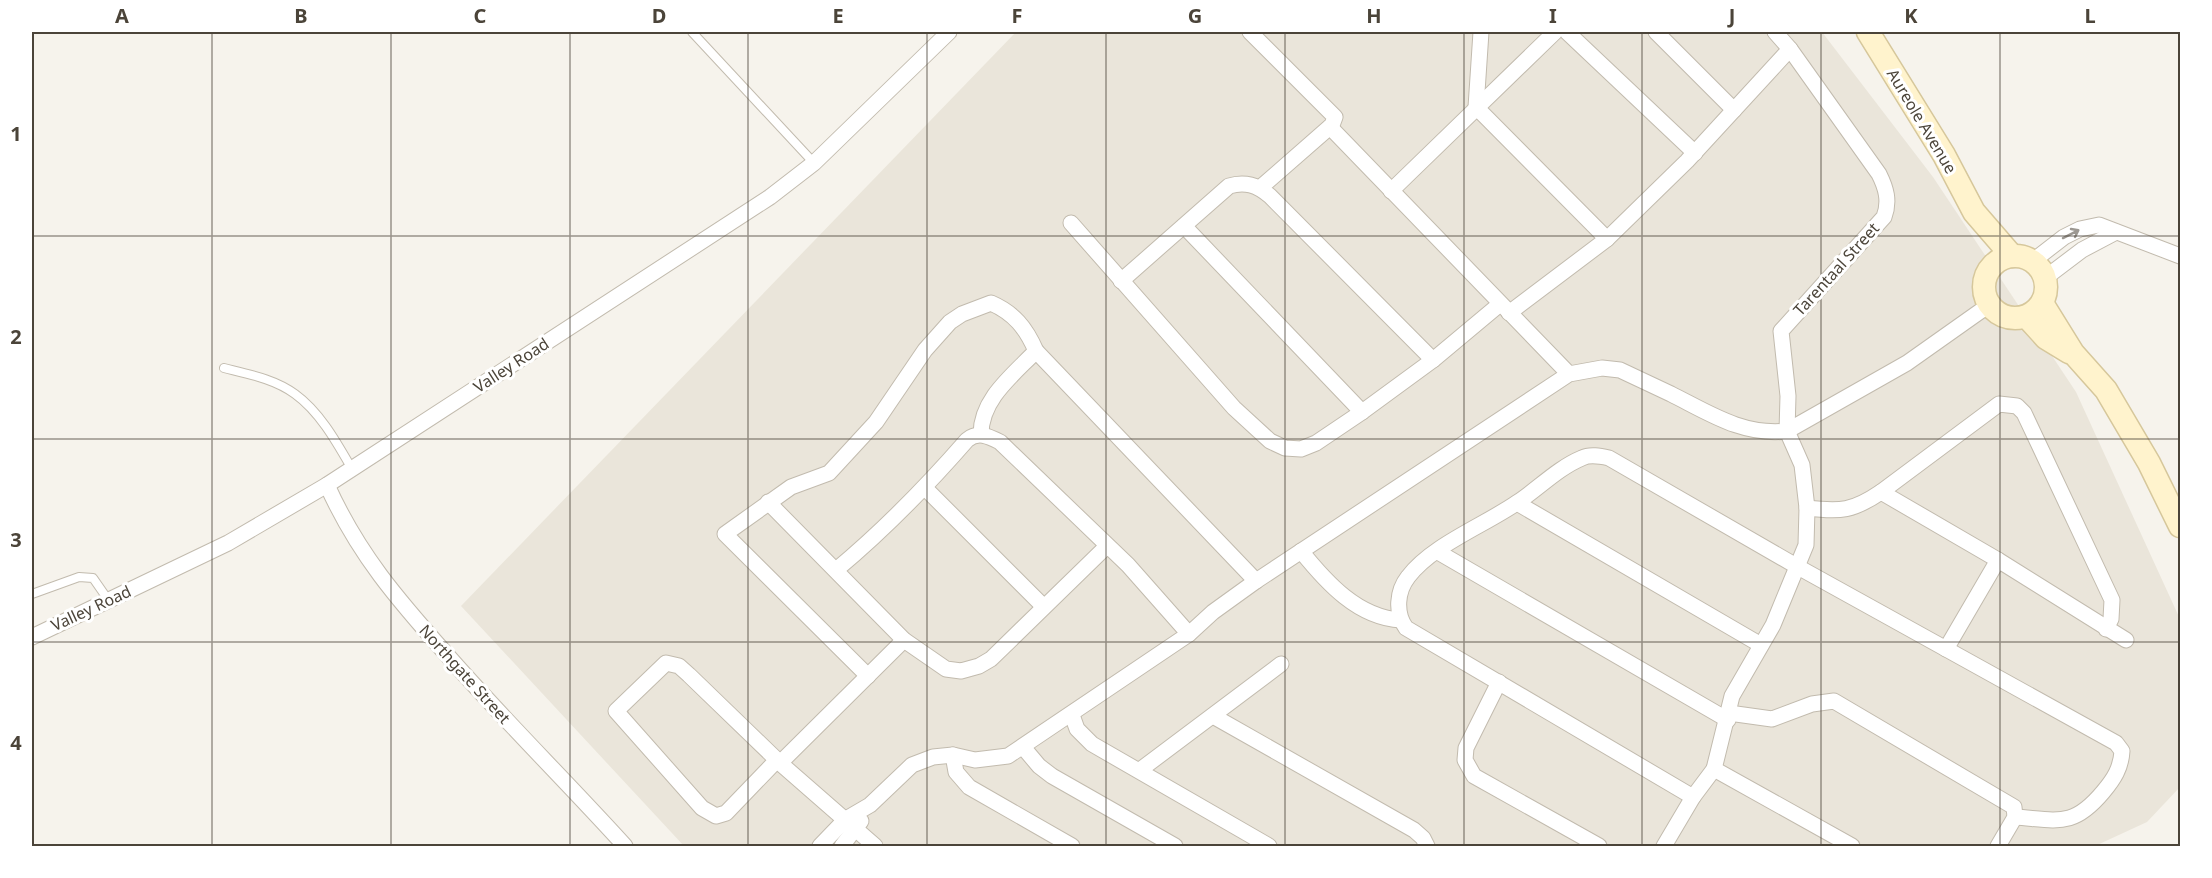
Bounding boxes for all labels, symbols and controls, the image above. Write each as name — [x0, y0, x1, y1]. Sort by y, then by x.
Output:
text: A — [115, 2, 129, 29]
text: B — [294, 2, 308, 29]
text: C — [474, 2, 487, 29]
text: D — [652, 2, 666, 29]
text: E — [832, 2, 844, 29]
text: F — [1012, 2, 1022, 29]
text: G — [1188, 2, 1202, 29]
text: H — [1366, 2, 1382, 29]
text: I — [1549, 2, 1557, 29]
text: J — [1727, 2, 1735, 29]
text: K — [1904, 2, 1918, 29]
text: L — [2084, 2, 2096, 29]
street label: Aureole Avenue — [1882, 65, 1962, 177]
text: 1 — [10, 120, 22, 147]
street label: Tarentaal Street — [1788, 217, 1884, 320]
one-way arrow — [2062, 227, 2080, 239]
text: 2 — [10, 323, 22, 350]
street label: Valley Road — [469, 332, 553, 398]
text: 3 — [10, 526, 22, 553]
street label: Valley Road — [47, 580, 135, 636]
street label: Northgate Street — [414, 620, 516, 729]
text: 4 — [10, 729, 22, 756]

